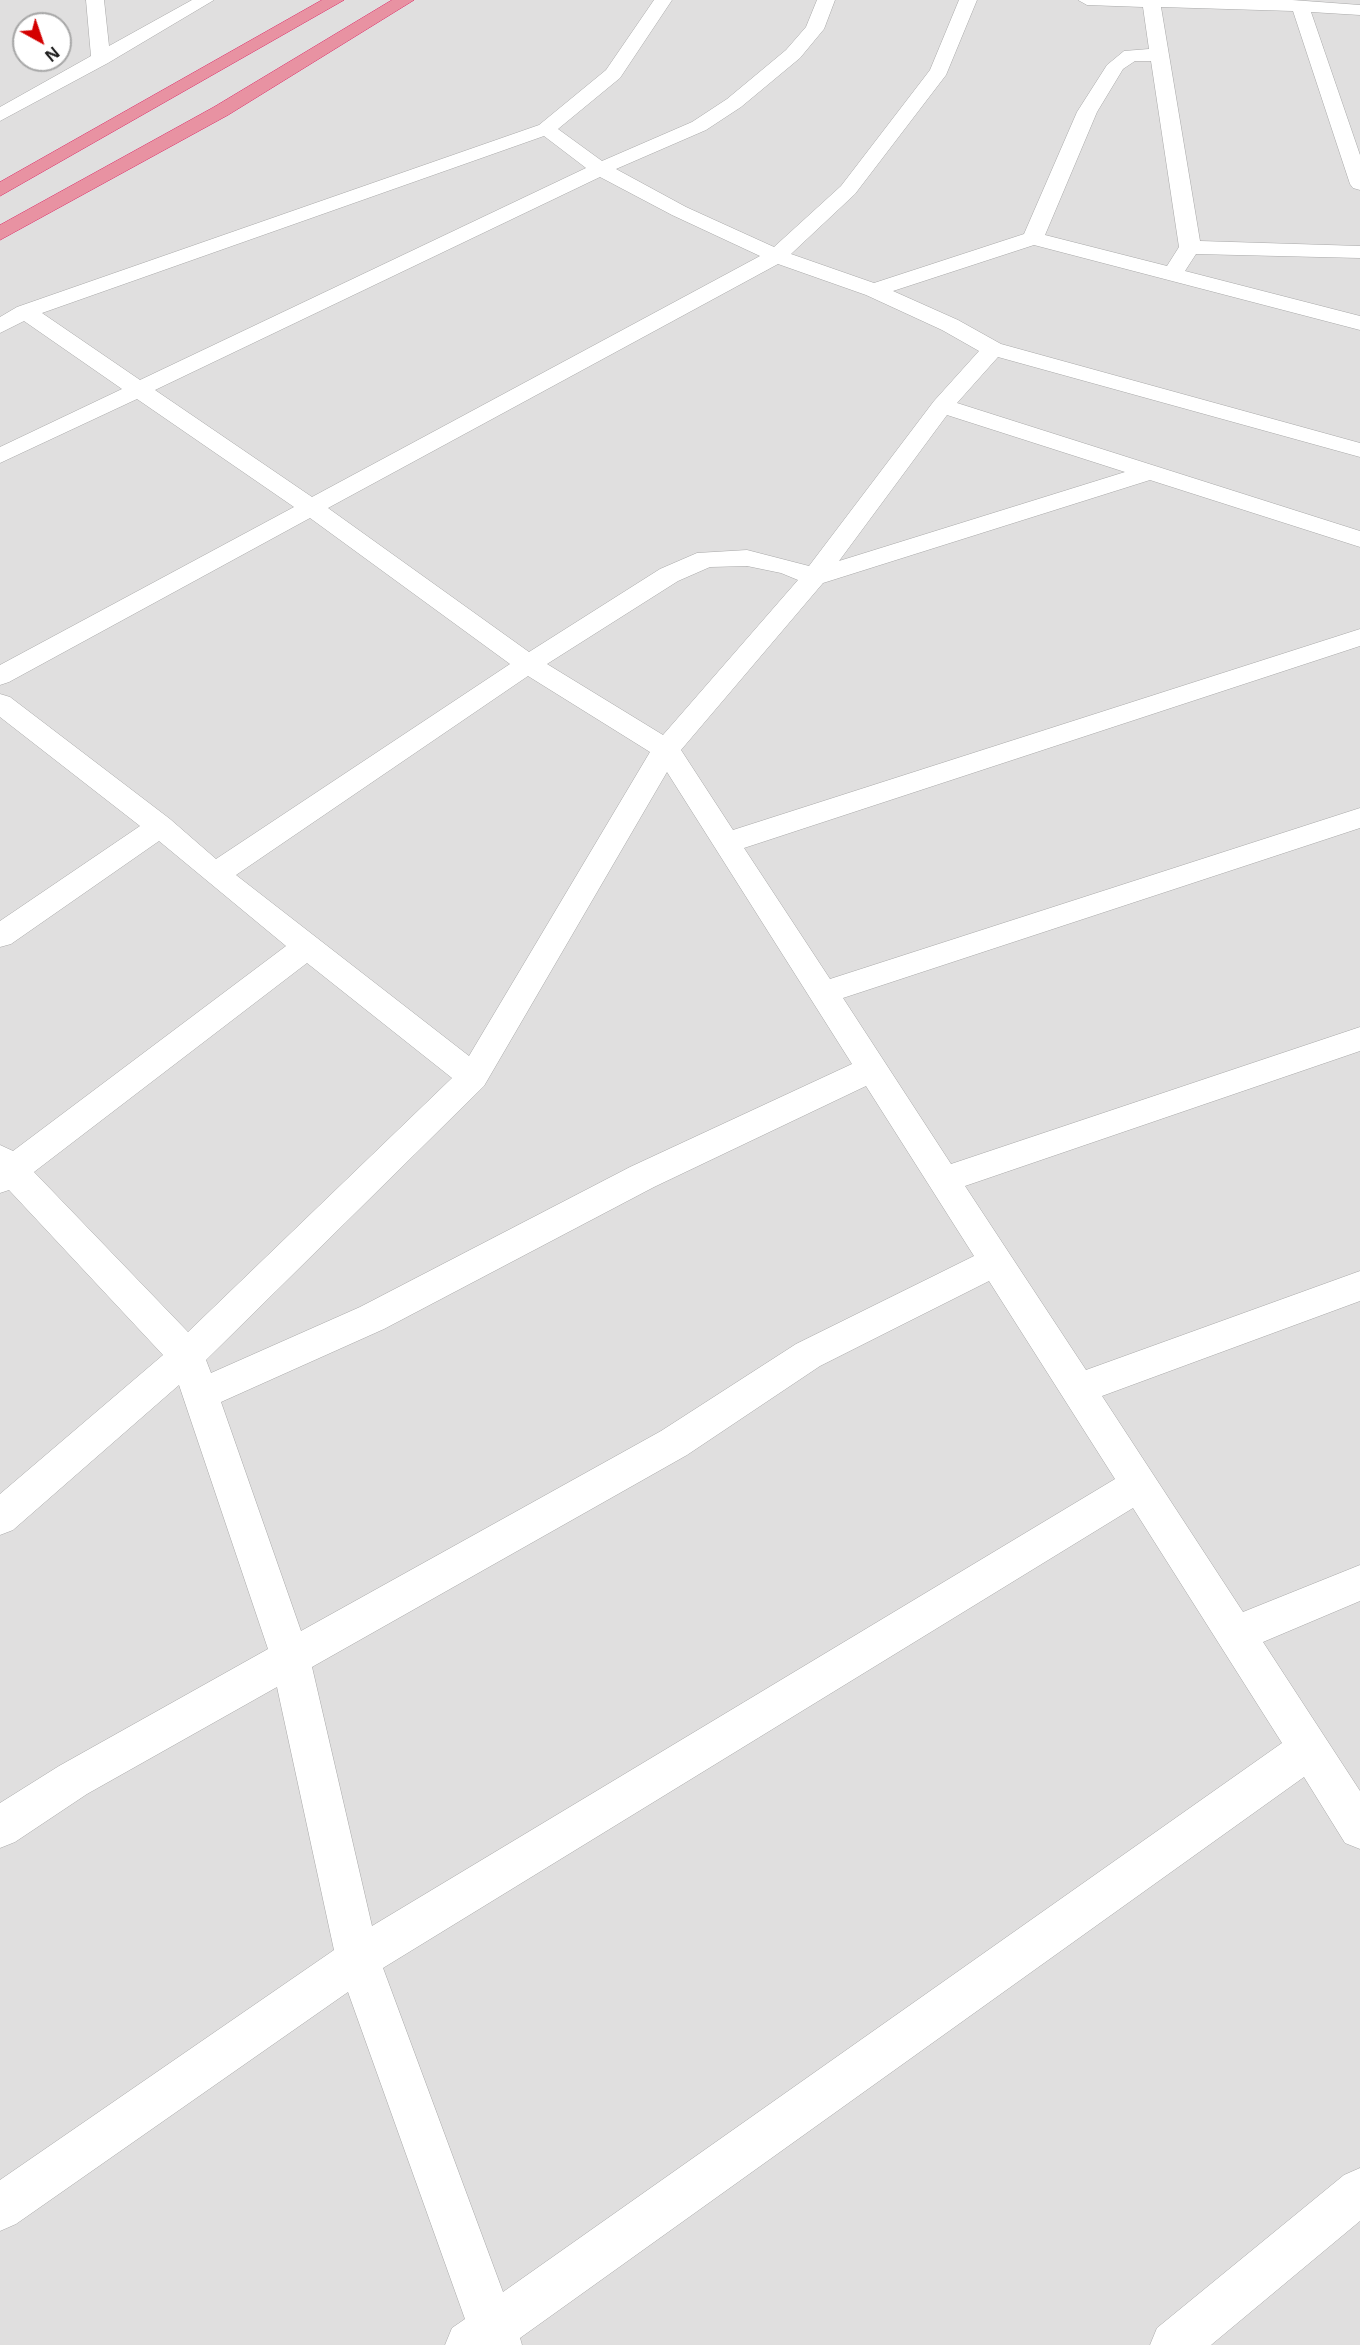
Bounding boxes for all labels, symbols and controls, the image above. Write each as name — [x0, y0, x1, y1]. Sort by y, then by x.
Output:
north arrow — [12, 12, 72, 72]
text: N — [40, 42, 64, 67]

